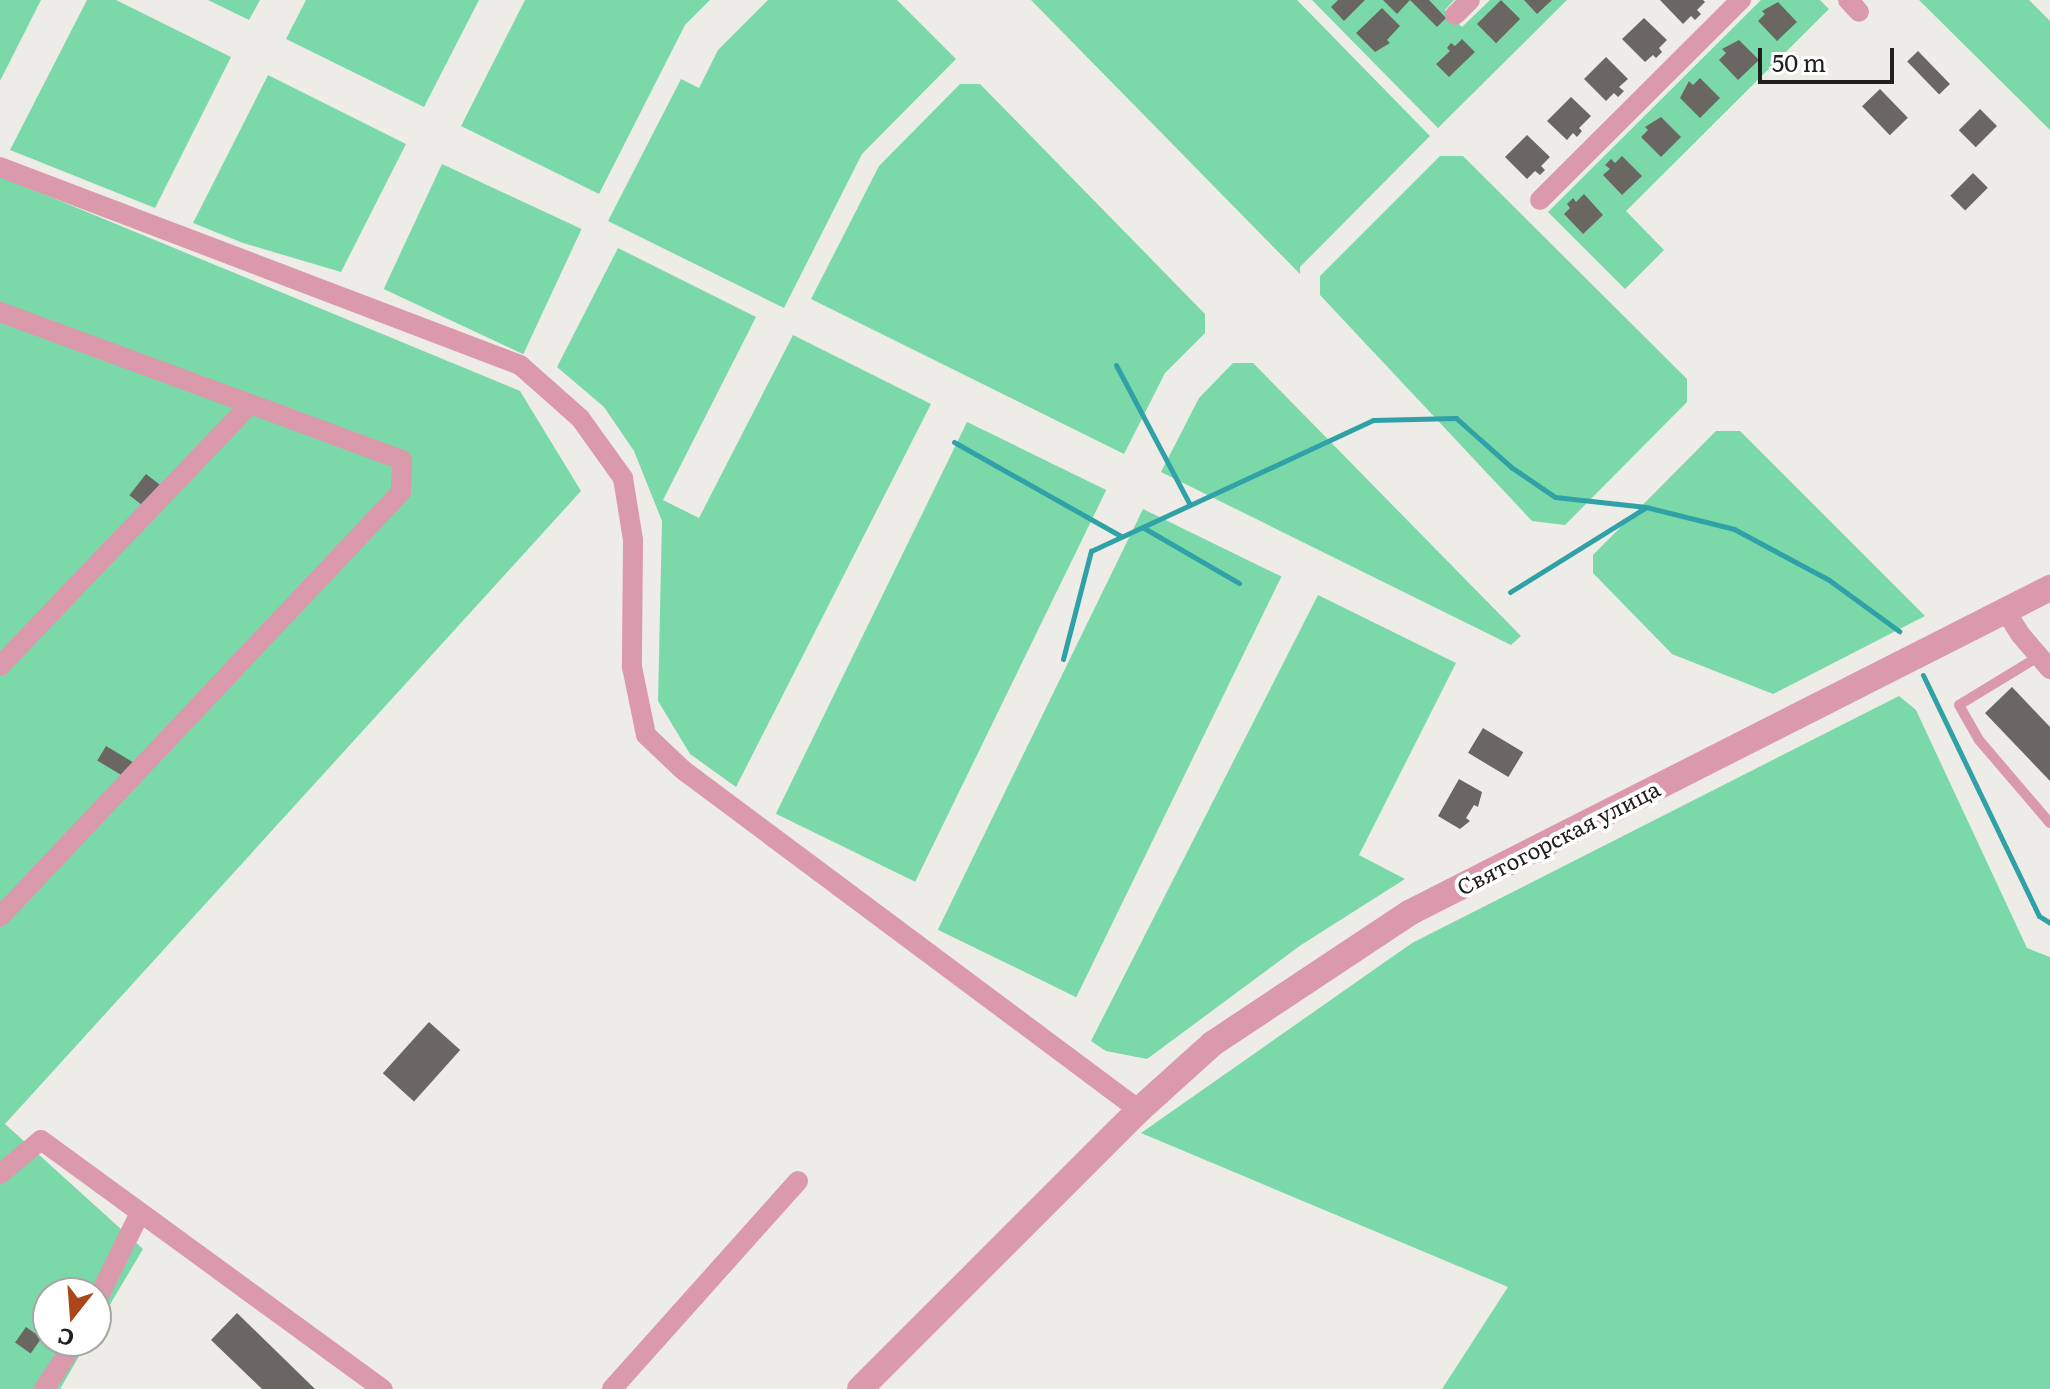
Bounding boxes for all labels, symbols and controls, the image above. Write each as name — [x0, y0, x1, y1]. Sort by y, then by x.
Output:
scale bar — [1762, 32, 1898, 82]
text: 50 m — [1772, 44, 1826, 79]
street label: Святогорская улица — [1452, 774, 1664, 900]
north arrow — [32, 1277, 112, 1357]
text: С — [53, 1320, 78, 1357]

